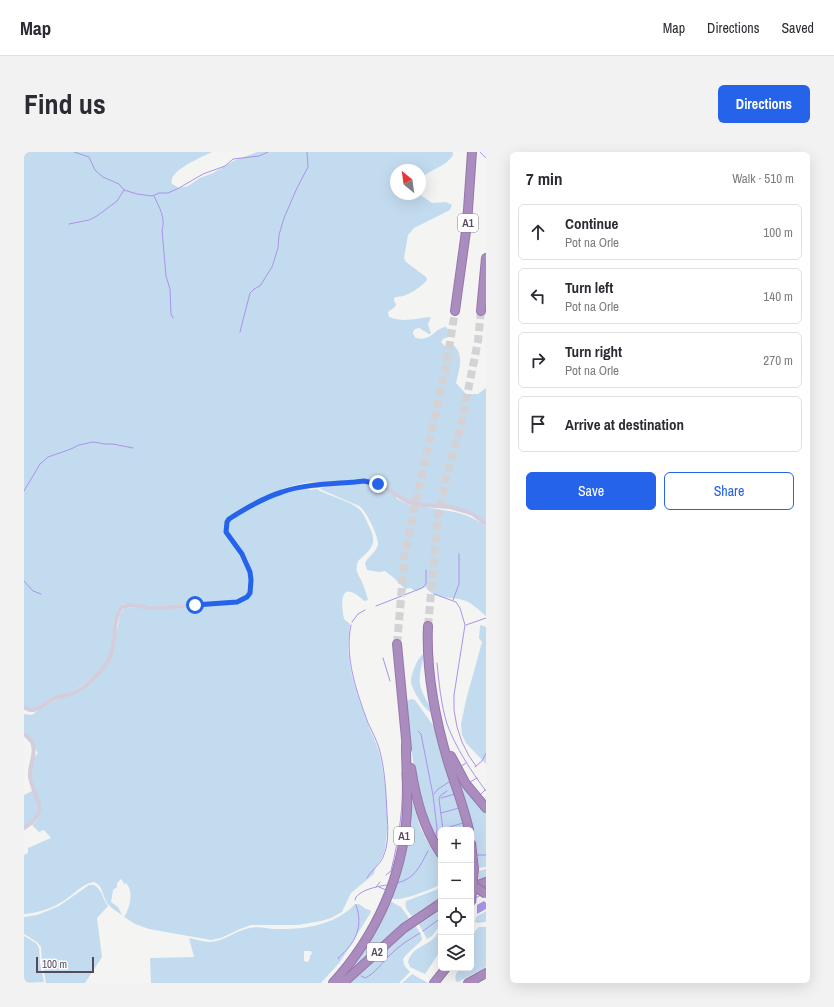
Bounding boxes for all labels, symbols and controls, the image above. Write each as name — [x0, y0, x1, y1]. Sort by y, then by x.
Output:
text: Map — [20, 15, 51, 41]
text: Map — [663, 19, 685, 37]
text: Directions — [707, 19, 759, 37]
text: Saved — [781, 19, 814, 37]
text: Find us — [24, 85, 106, 123]
button: Directions — [718, 85, 810, 123]
north arrow — [390, 164, 426, 200]
text: 7 min — [526, 167, 562, 190]
text: Walk · 510 m — [732, 170, 794, 187]
text: Continue — [565, 213, 618, 234]
road number: A1 — [458, 214, 478, 232]
icon: ahead — [527, 221, 549, 243]
text: 100 m — [763, 224, 793, 241]
text: Pot na Orle — [565, 234, 619, 251]
text: Turn left — [565, 277, 613, 298]
icon: left — [527, 285, 549, 307]
text: 140 m — [763, 288, 793, 305]
text: Pot na Orle — [565, 298, 619, 315]
text: Turn right — [565, 341, 622, 362]
icon: right — [527, 349, 549, 371]
text: 270 m — [763, 352, 793, 369]
text: Pot na Orle — [565, 362, 619, 379]
icon: arrive — [527, 413, 549, 435]
text: Arrive at destination — [565, 414, 684, 435]
button: Save — [526, 472, 656, 510]
button: Share — [664, 472, 794, 510]
route end — [369, 475, 387, 493]
route start — [186, 596, 204, 614]
road number: A1 — [394, 827, 414, 845]
map controls — [438, 827, 474, 971]
button: + — [438, 827, 474, 863]
button: − — [438, 863, 474, 899]
button: locate — [438, 899, 474, 935]
button: layers — [438, 935, 474, 971]
road number: A2 — [367, 943, 387, 961]
scale bar — [36, 955, 94, 974]
text: 100 m — [42, 957, 67, 971]

